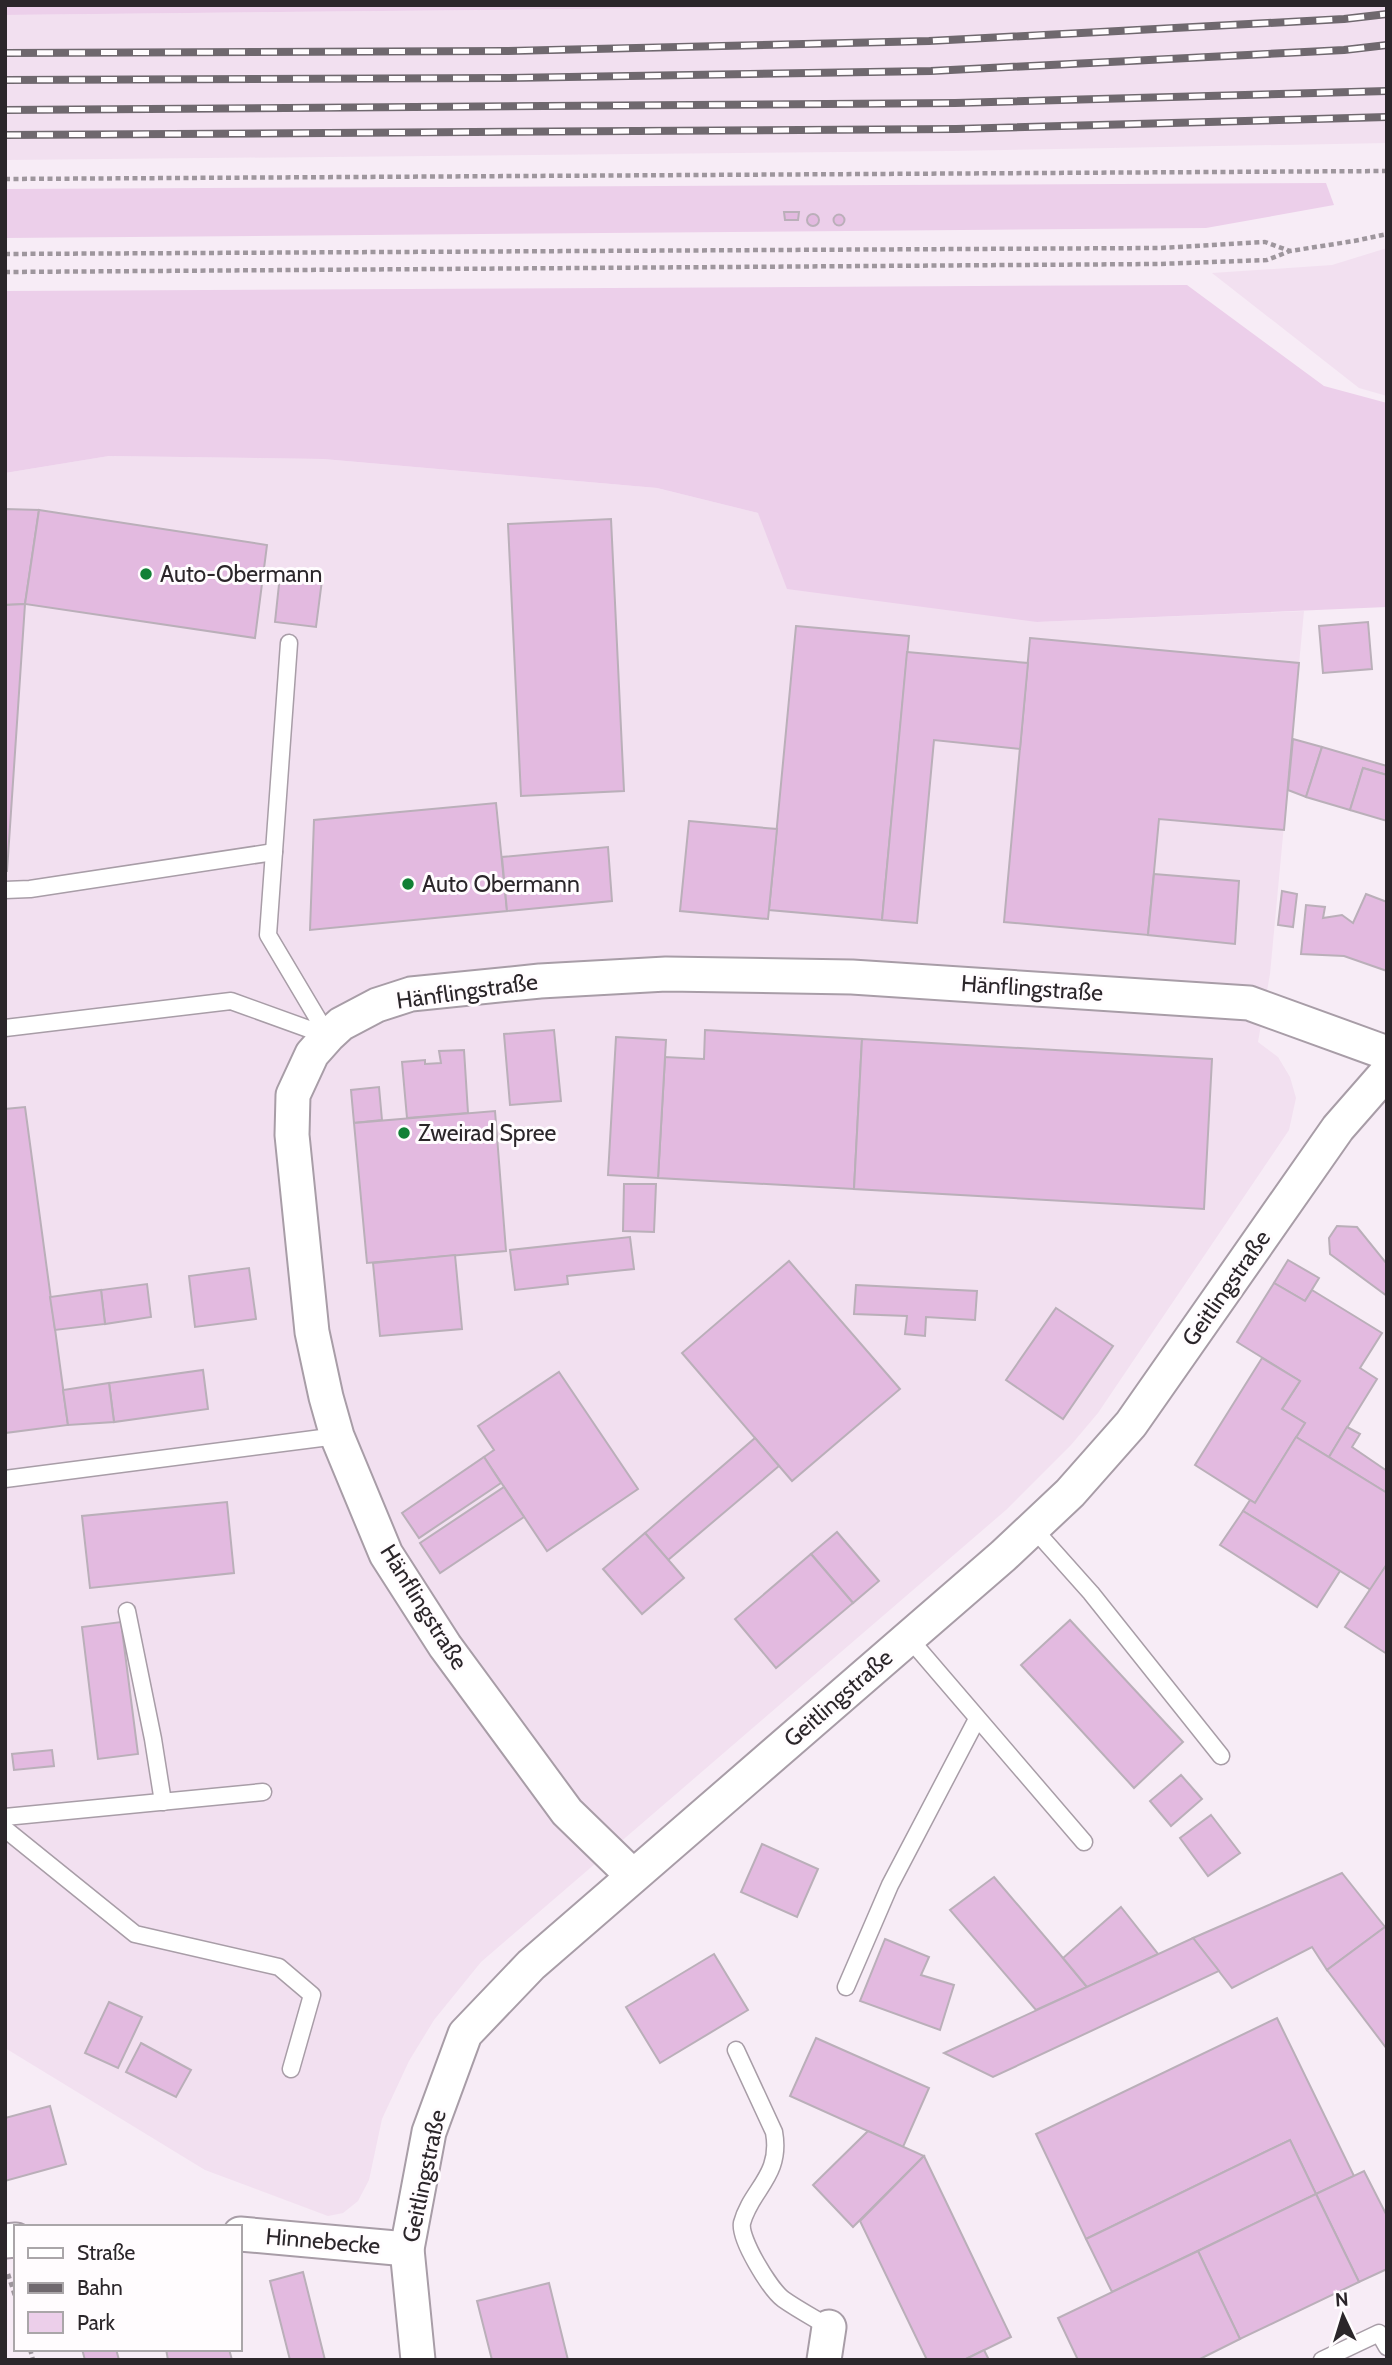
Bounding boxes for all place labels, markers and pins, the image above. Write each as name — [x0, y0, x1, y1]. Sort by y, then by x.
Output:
place label: Auto-Obermann — [160, 560, 322, 588]
marker: Auto-Obermann — [138, 566, 154, 582]
place label: Auto Obermann — [422, 870, 580, 898]
marker: Auto Obermann — [400, 876, 416, 892]
place label: Zweirad Spree — [418, 1119, 556, 1147]
marker: Zweirad Spree — [396, 1125, 412, 1141]

